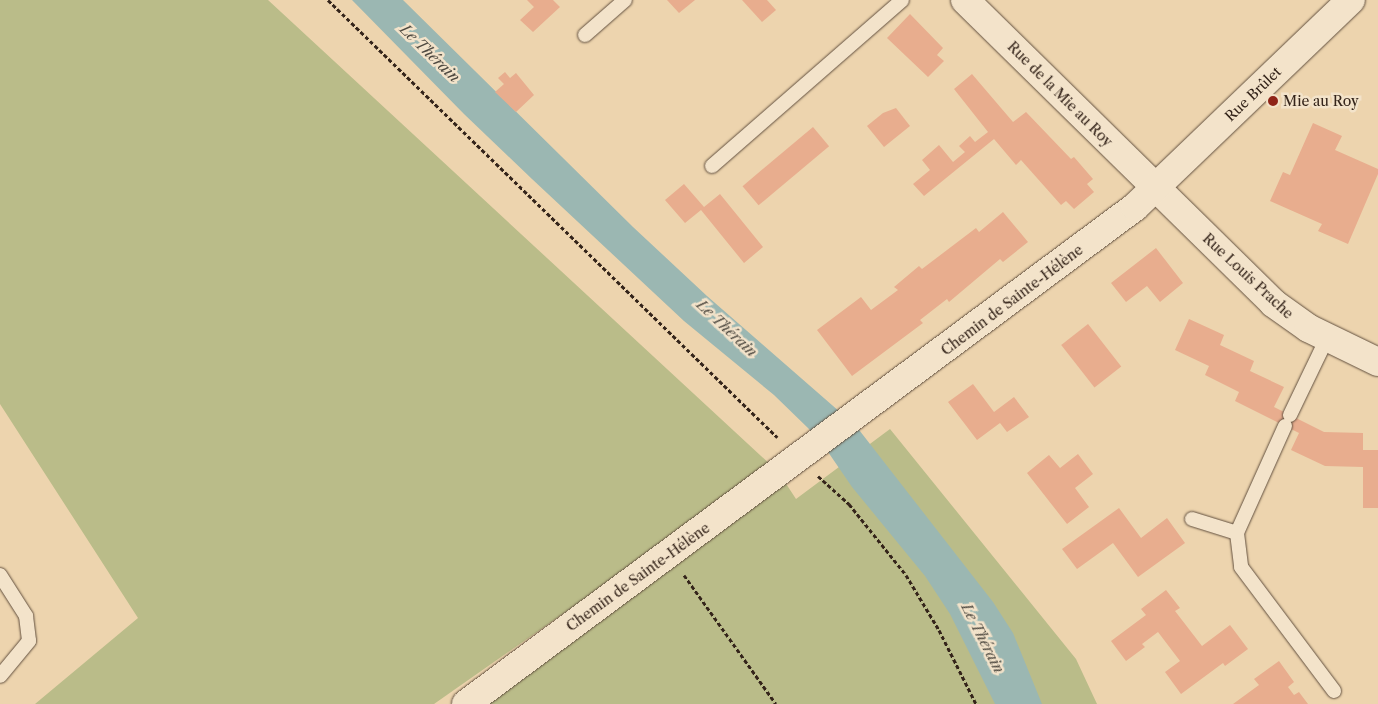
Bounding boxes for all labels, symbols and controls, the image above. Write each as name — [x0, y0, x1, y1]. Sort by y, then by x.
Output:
water label: Le Thérain — [396, 20, 464, 86]
street label: Rue de la Mie au Roy — [1004, 38, 1116, 150]
street label: Rue Brûlet — [1221, 63, 1285, 125]
place label: Mie au Roy — [1283, 93, 1359, 109]
marker: Mie au Roy — [1267, 95, 1279, 107]
street label: Rue Louis Prache — [1199, 230, 1297, 322]
street label: Chemin de Sainte-Hélène — [938, 241, 1086, 359]
water label: Le Thérain — [693, 295, 761, 361]
street label: Chemin de Sainte-Hélène — [563, 519, 713, 635]
water label: Le Thérain — [958, 600, 1008, 676]

